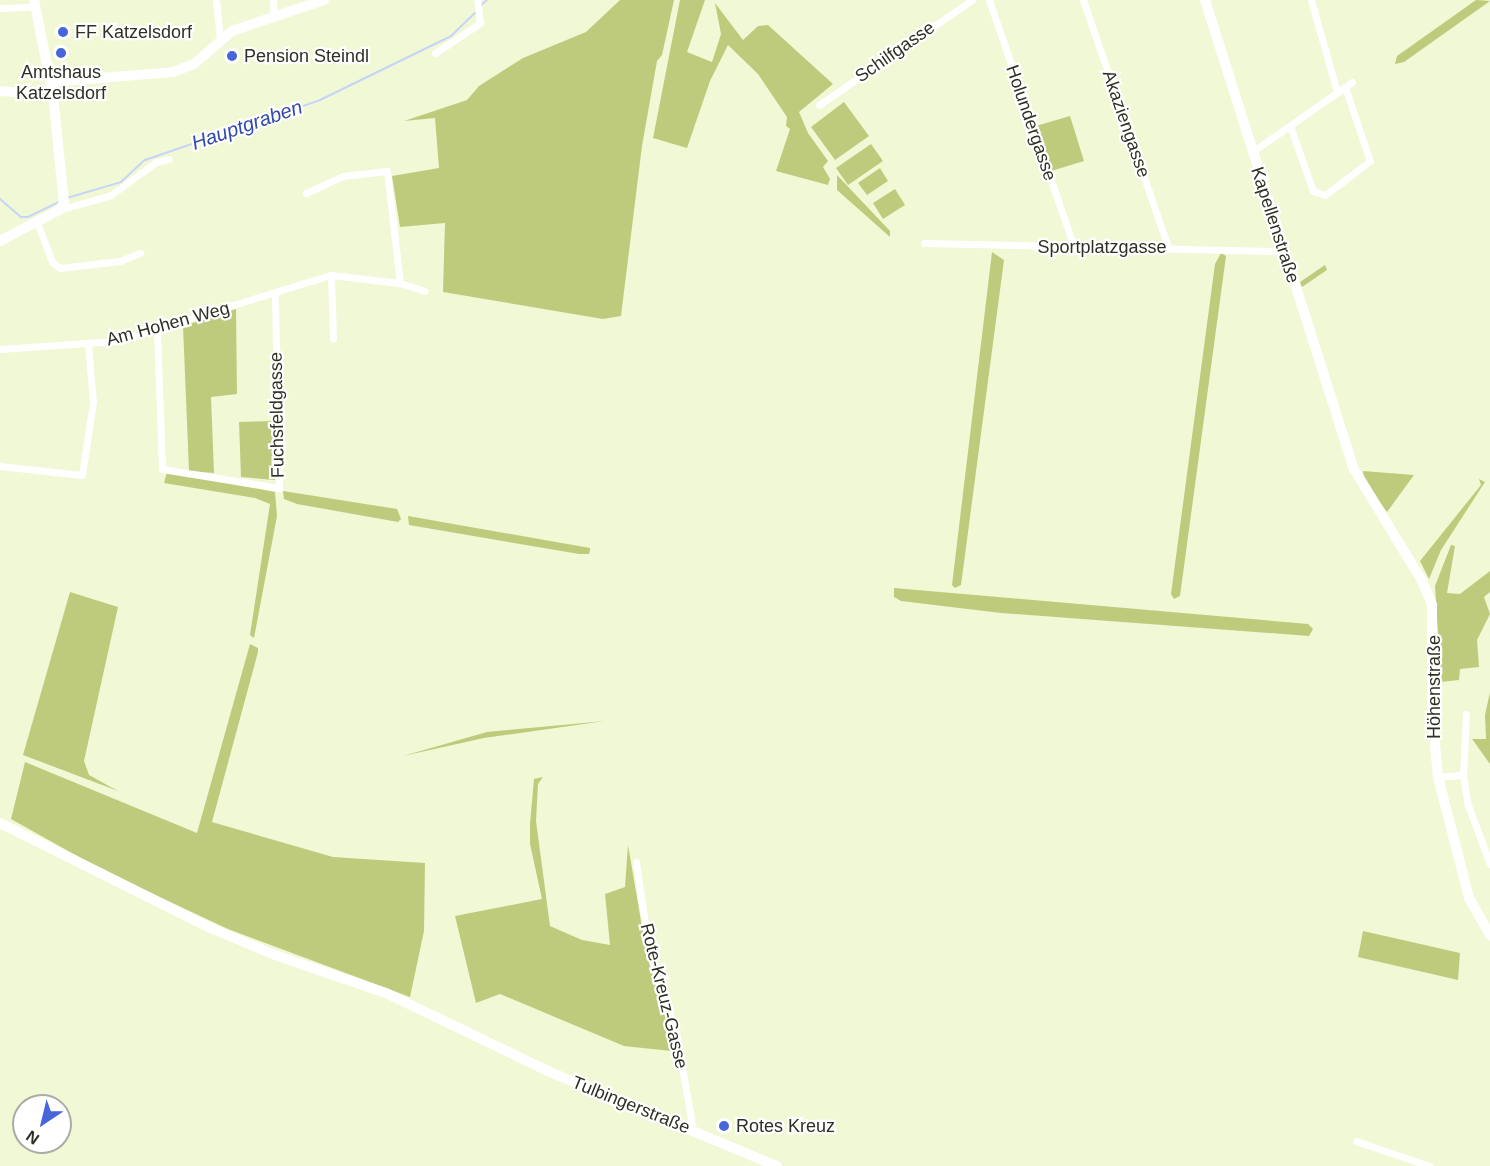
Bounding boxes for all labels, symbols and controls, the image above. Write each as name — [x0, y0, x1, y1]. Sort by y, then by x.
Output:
street label: Schilfgasse — [851, 17, 939, 87]
place label: FF Katzelsdorf — [75, 21, 192, 43]
marker: FF Katzelsdorf — [56, 25, 70, 39]
place label: Pension Steindl — [244, 45, 369, 67]
marker: Amtshaus Katzelsdorf — [54, 46, 68, 60]
marker: Pension Steindl — [225, 49, 239, 63]
place label: Amtshaus Katzelsdorf — [16, 62, 106, 104]
street label: Holundergasse — [1001, 62, 1061, 184]
street label: Akaziengasse — [1098, 68, 1154, 180]
water label: Hauptgraben — [188, 95, 306, 155]
street label: Kapellenstraße — [1246, 164, 1304, 286]
street label: Sportplatzgasse — [1037, 236, 1167, 258]
street label: Am Hohen Weg — [104, 297, 232, 351]
street label: Fuchsfeldgasse — [265, 352, 289, 478]
street label: Höhenstraße — [1423, 635, 1445, 739]
street label: Rote-Kreuz-Gasse — [635, 921, 693, 1071]
street label: Tulbingerstraße — [569, 1072, 693, 1138]
north arrow — [12, 1094, 72, 1154]
place label: Rotes Kreuz — [736, 1115, 835, 1137]
marker: Rotes Kreuz — [717, 1119, 731, 1133]
text: N — [23, 1127, 42, 1148]

